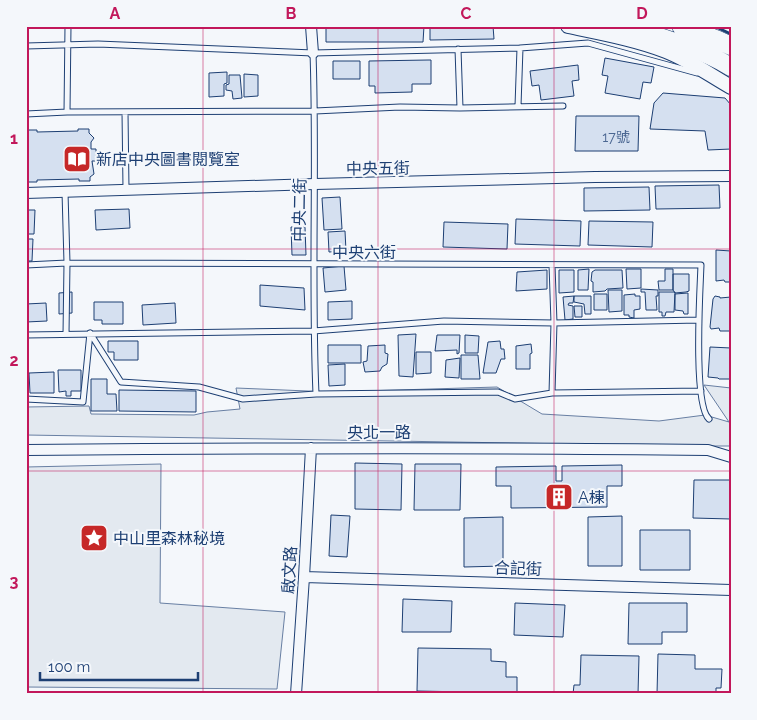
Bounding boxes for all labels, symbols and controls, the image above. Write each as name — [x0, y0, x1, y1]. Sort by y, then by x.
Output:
text: A — [110, 4, 121, 23]
text: B — [286, 4, 297, 23]
text: C — [461, 4, 472, 23]
text: D — [636, 4, 648, 23]
text: 1 — [10, 129, 18, 148]
house number: 17號 — [602, 129, 630, 145]
library icon: 新店中央圖書閱覽室 — [62, 144, 92, 174]
place label: 新店中央圖書閱覽室 — [96, 150, 240, 169]
street label: 中央五街 — [346, 158, 410, 179]
street label: 中央二街 — [289, 178, 310, 242]
street label: 中央六街 — [332, 243, 396, 262]
text: 2 — [9, 351, 19, 370]
street label: 央北一路 — [347, 423, 411, 442]
building icon: A棟 — [544, 482, 574, 512]
place label: A棟 — [578, 488, 605, 507]
place icon: 中山里森林秘境 — [79, 523, 109, 553]
place label: 中山里森林秘境 — [113, 529, 225, 548]
street label: 啟文路 — [279, 546, 300, 594]
street label: 合記街 — [494, 558, 542, 579]
text: 3 — [10, 572, 19, 591]
scale bar — [40, 650, 198, 682]
text: 100 m — [48, 658, 90, 676]

